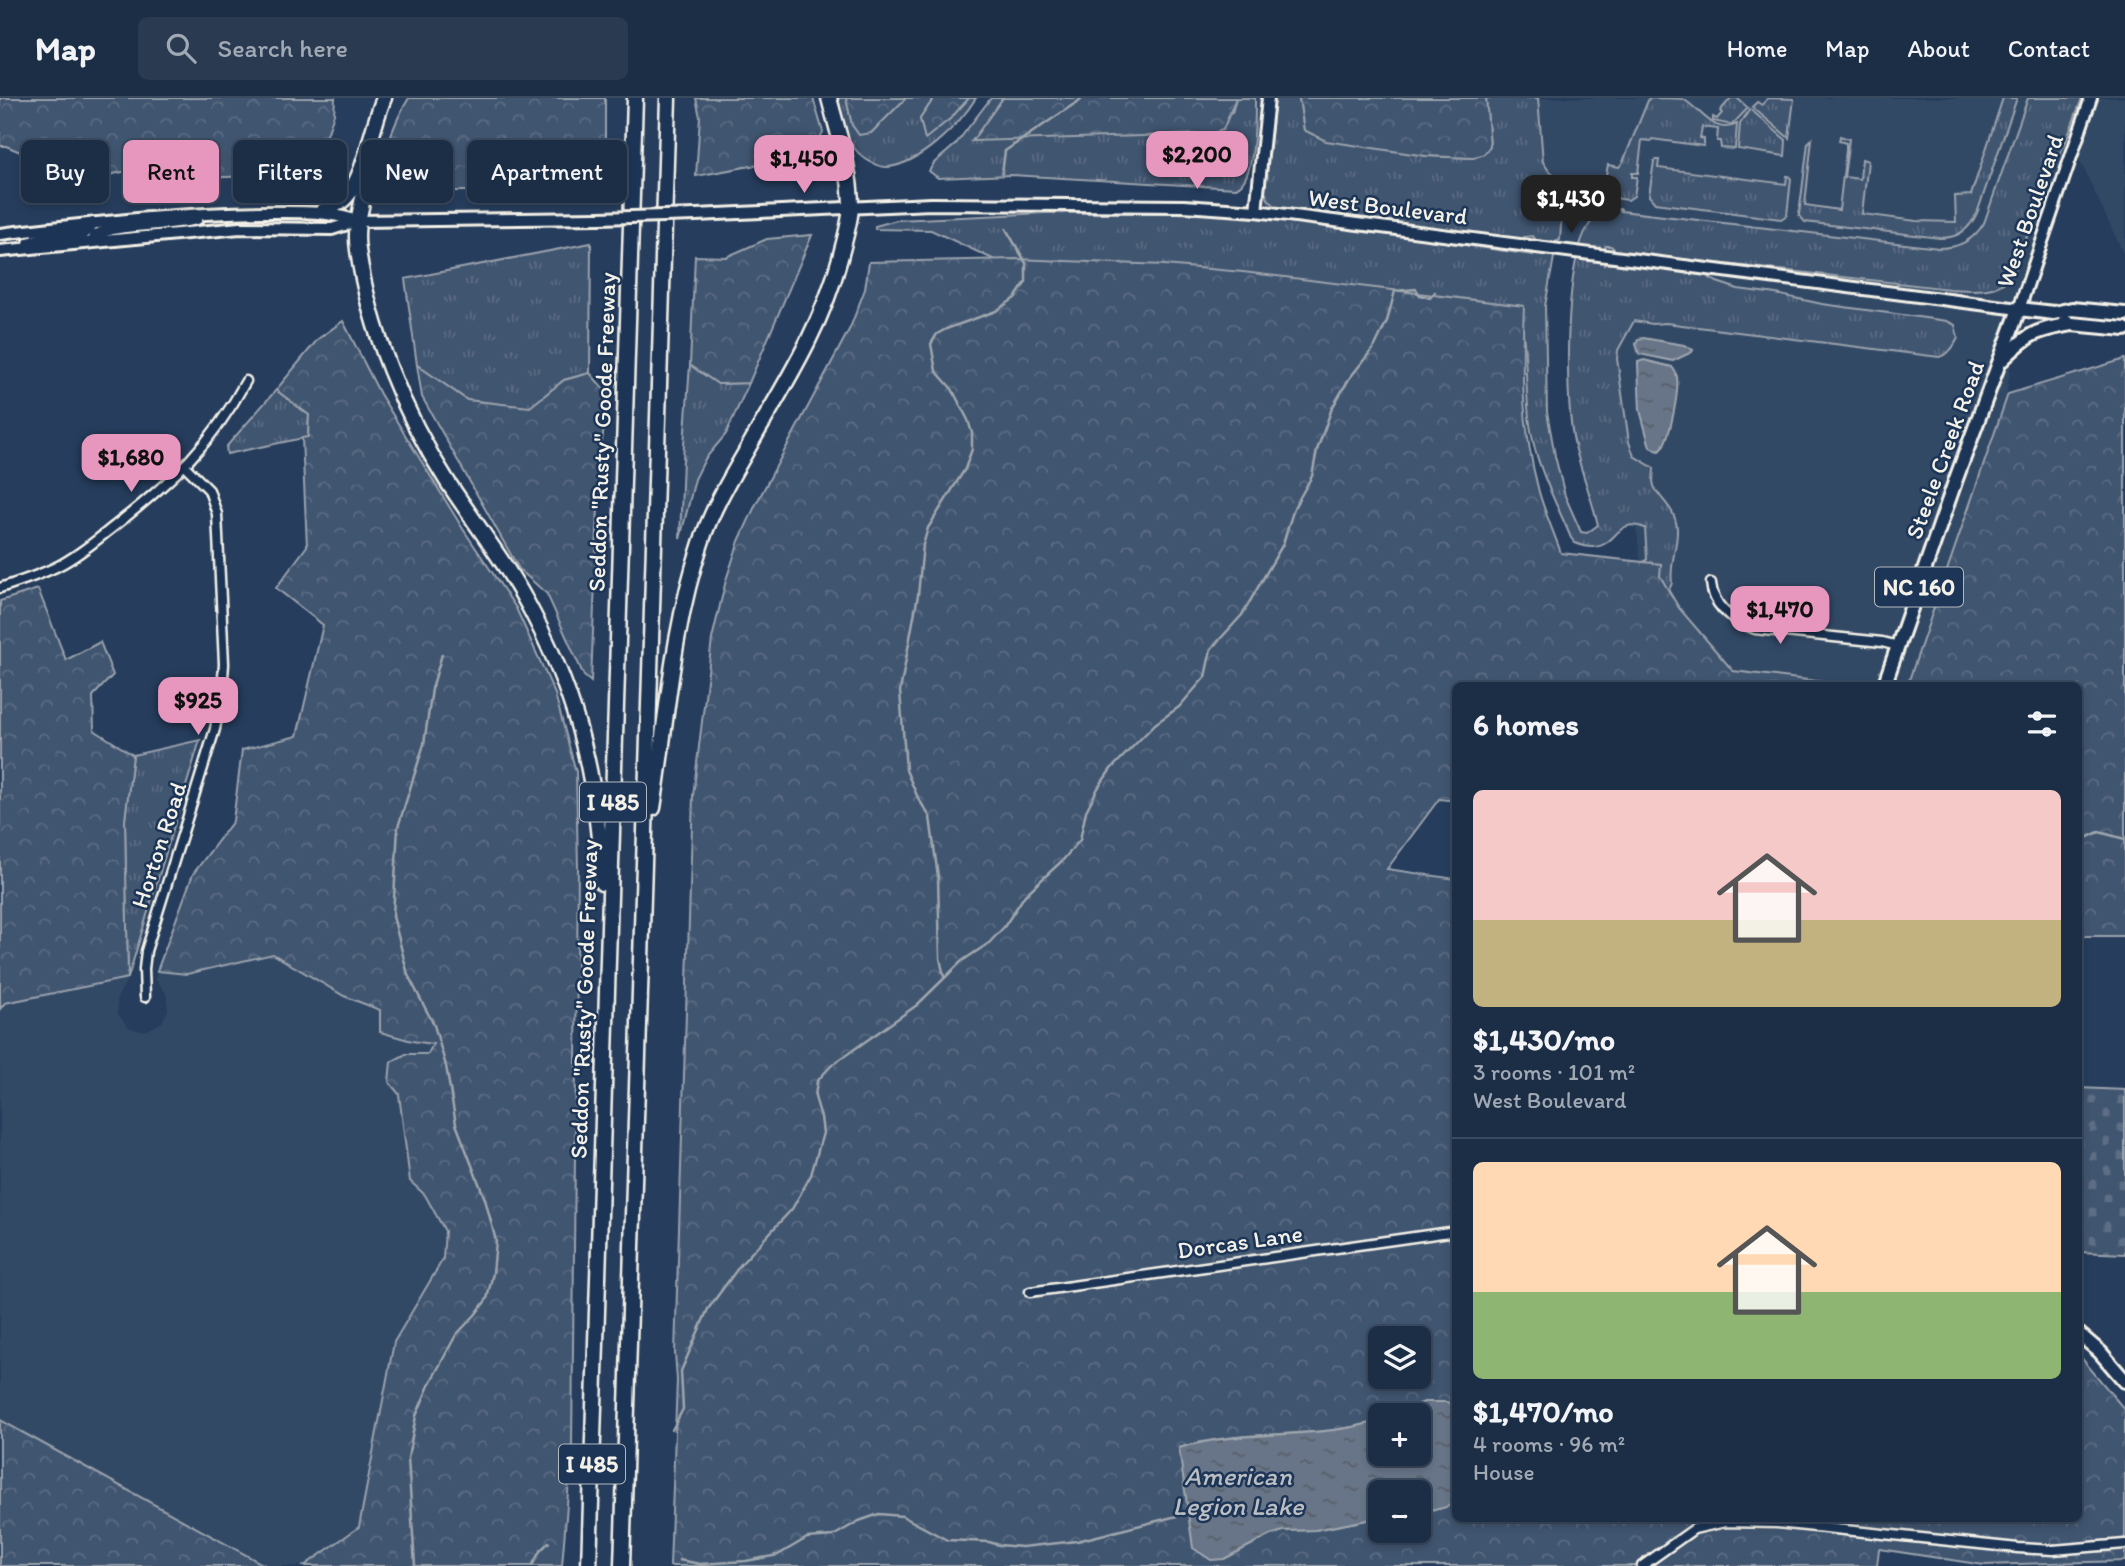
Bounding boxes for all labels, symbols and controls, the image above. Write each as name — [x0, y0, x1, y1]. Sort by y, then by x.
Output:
search box — [138, 17, 628, 80]
text: Map — [35, 29, 96, 68]
icon: search — [162, 29, 200, 67]
text: Search here — [218, 32, 348, 64]
text: Home — [1727, 34, 1787, 63]
text: Map — [1825, 34, 1869, 63]
text: About — [1907, 34, 1970, 63]
text: Contact — [2008, 34, 2090, 63]
street label: West Boulevard — [1990, 130, 2069, 291]
pin: $2,200 — [1140, 132, 1254, 191]
pin: $1,450 — [747, 136, 861, 195]
chip: Buy — [21, 140, 109, 203]
chip: Rent — [123, 140, 219, 203]
chip: Filters — [233, 140, 347, 203]
chip: New — [361, 140, 453, 203]
chip: Apartment — [467, 140, 627, 203]
text: $2,200 — [1162, 140, 1232, 168]
text: $1,450 — [770, 144, 838, 172]
pin: $1,430 — [1514, 176, 1628, 235]
street label: West Boulevard — [1307, 182, 1469, 231]
text: $1,430 — [1537, 184, 1605, 212]
street label: Seddon "Rusty" Goode Freeway — [581, 272, 622, 592]
street label: Steele Creek Road — [1899, 357, 1990, 543]
pin: $1,680 — [74, 434, 188, 494]
text: $1,680 — [98, 443, 164, 471]
road number: NC 160 — [1875, 568, 1963, 607]
pin: $1,470 — [1723, 587, 1837, 646]
text: $1,470 — [1746, 595, 1814, 623]
pin: $925 — [157, 678, 239, 737]
text: $925 — [174, 686, 222, 714]
icon: filters — [2023, 705, 2061, 743]
text: 6 homes — [1473, 706, 1579, 743]
street label: Horton Road — [124, 778, 193, 912]
road number: I 485 — [580, 782, 646, 822]
icon: home — [1704, 835, 1830, 961]
street label: Seddon "Rusty" Goode Freeway — [563, 839, 604, 1159]
text: $1,430/mo — [1473, 1021, 1615, 1058]
text: 3 rooms · 101 m² — [1473, 1058, 1635, 1086]
text: West Boulevard — [1473, 1086, 1627, 1114]
icon: home — [1704, 1207, 1830, 1333]
street label: Dorcas Lane — [1175, 1218, 1304, 1265]
map controls — [1368, 1326, 1431, 1543]
button: layers — [1368, 1326, 1431, 1389]
text: $1,470/mo — [1473, 1393, 1614, 1430]
button: + — [1368, 1403, 1431, 1466]
text: 4 rooms · 96 m² — [1473, 1430, 1625, 1458]
road number: I 485 — [559, 1444, 625, 1484]
text: House — [1473, 1458, 1535, 1486]
water label: American Legion Lake — [1173, 1460, 1305, 1522]
button: − — [1368, 1480, 1431, 1543]

